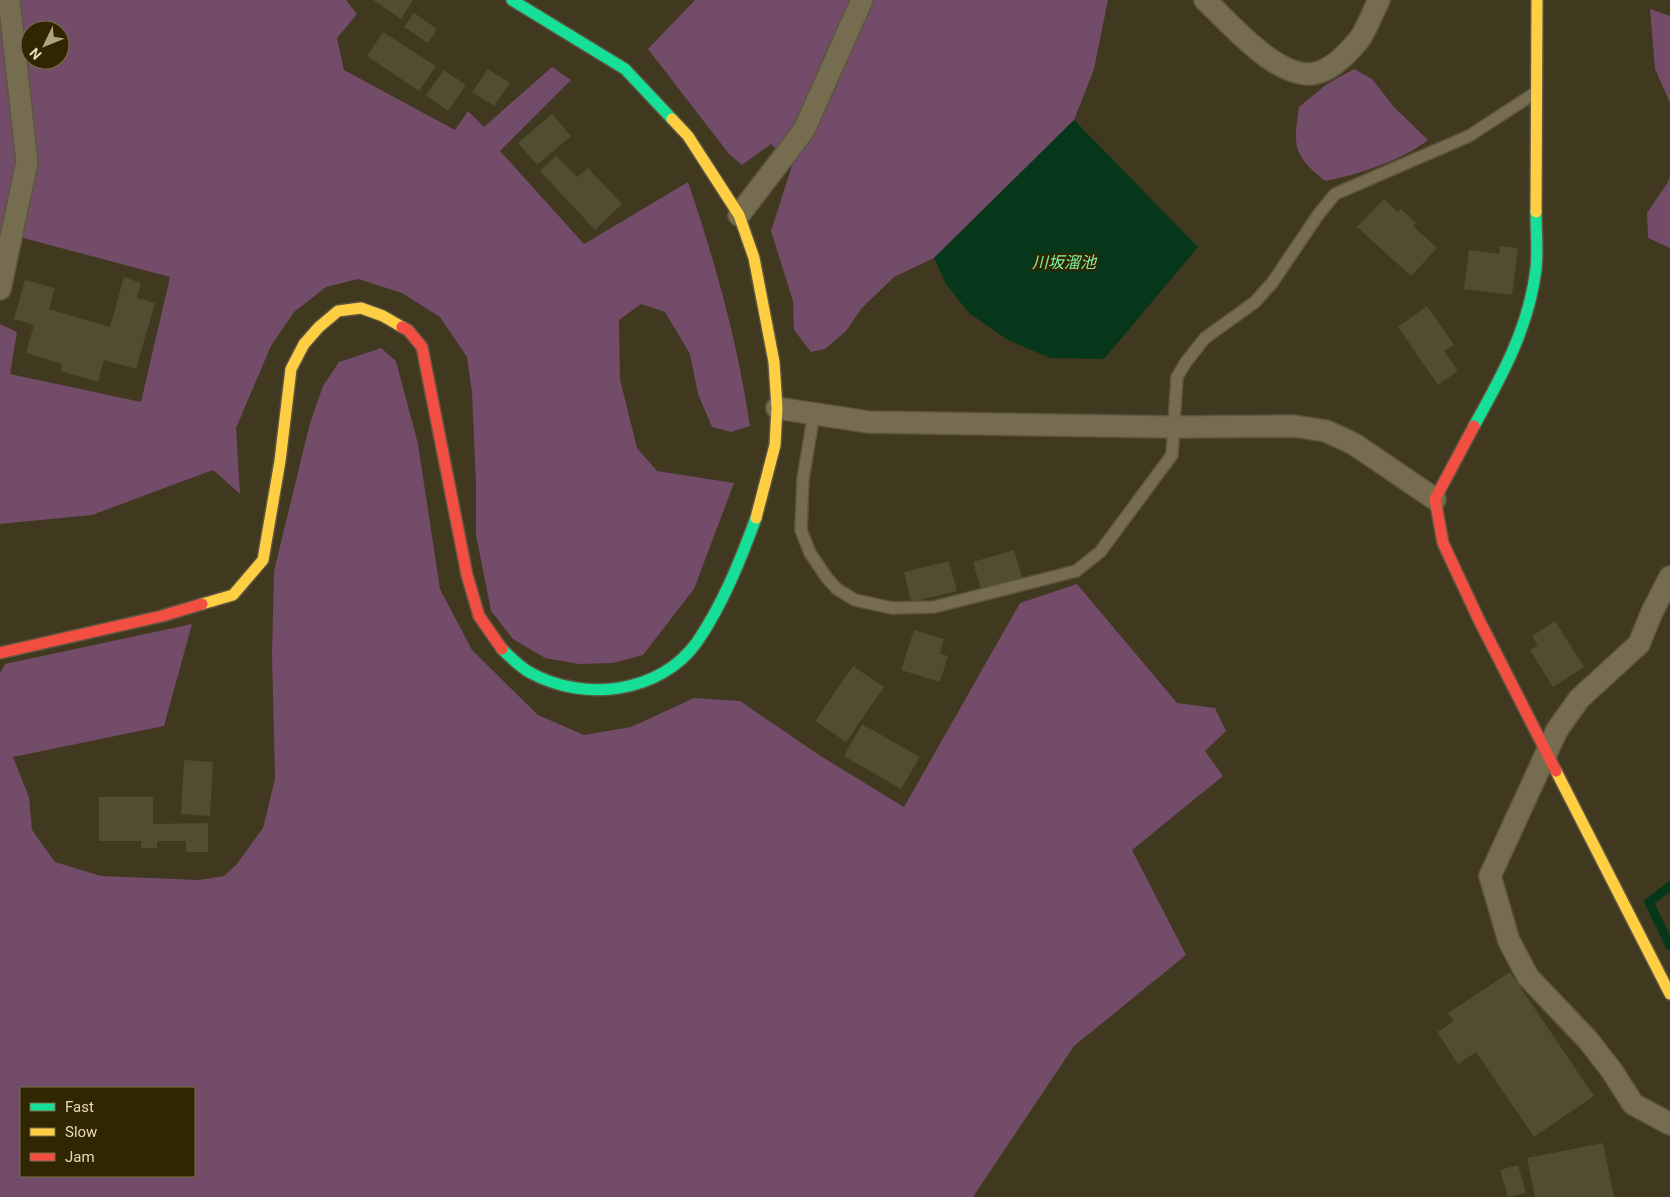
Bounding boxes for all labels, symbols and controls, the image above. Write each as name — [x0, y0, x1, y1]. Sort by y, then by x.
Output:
north arrow — [20, 20, 70, 70]
text: N — [26, 45, 45, 63]
water label: 川坂溜池 — [1032, 253, 1098, 272]
legend — [20, 1087, 195, 1177]
text: Fast — [65, 1098, 94, 1116]
text: Slow — [65, 1123, 97, 1141]
text: Jam — [65, 1148, 95, 1166]

